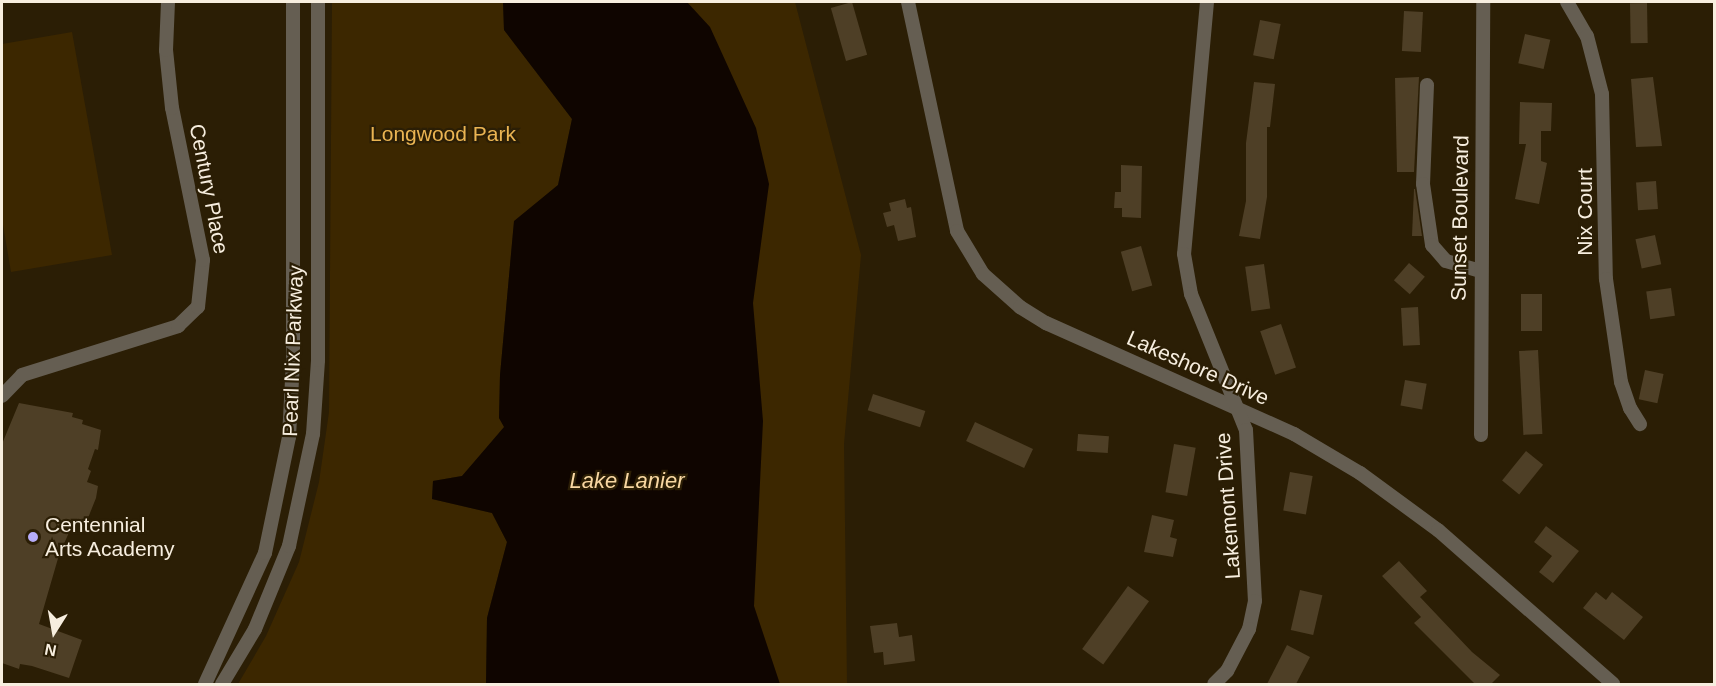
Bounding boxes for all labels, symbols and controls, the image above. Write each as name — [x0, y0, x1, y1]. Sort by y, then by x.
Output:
park label: Longwood Park — [370, 121, 516, 147]
street label: Century Place — [184, 122, 234, 256]
street label: Sunset Boulevard — [1446, 135, 1474, 301]
street label: Nix Court — [1572, 168, 1598, 256]
street label: Pearl Nix Parkway — [277, 265, 309, 437]
street label: Lakeshore Drive — [1123, 325, 1273, 411]
street label: Lakemont Drive — [1210, 432, 1246, 580]
water label: Lake Lanier — [570, 468, 684, 494]
place label: Centennial Arts Academy — [45, 512, 176, 562]
marker: Centennial Arts Academy — [26, 530, 40, 544]
north arrow — [24, 602, 84, 662]
text: N — [43, 641, 58, 660]

